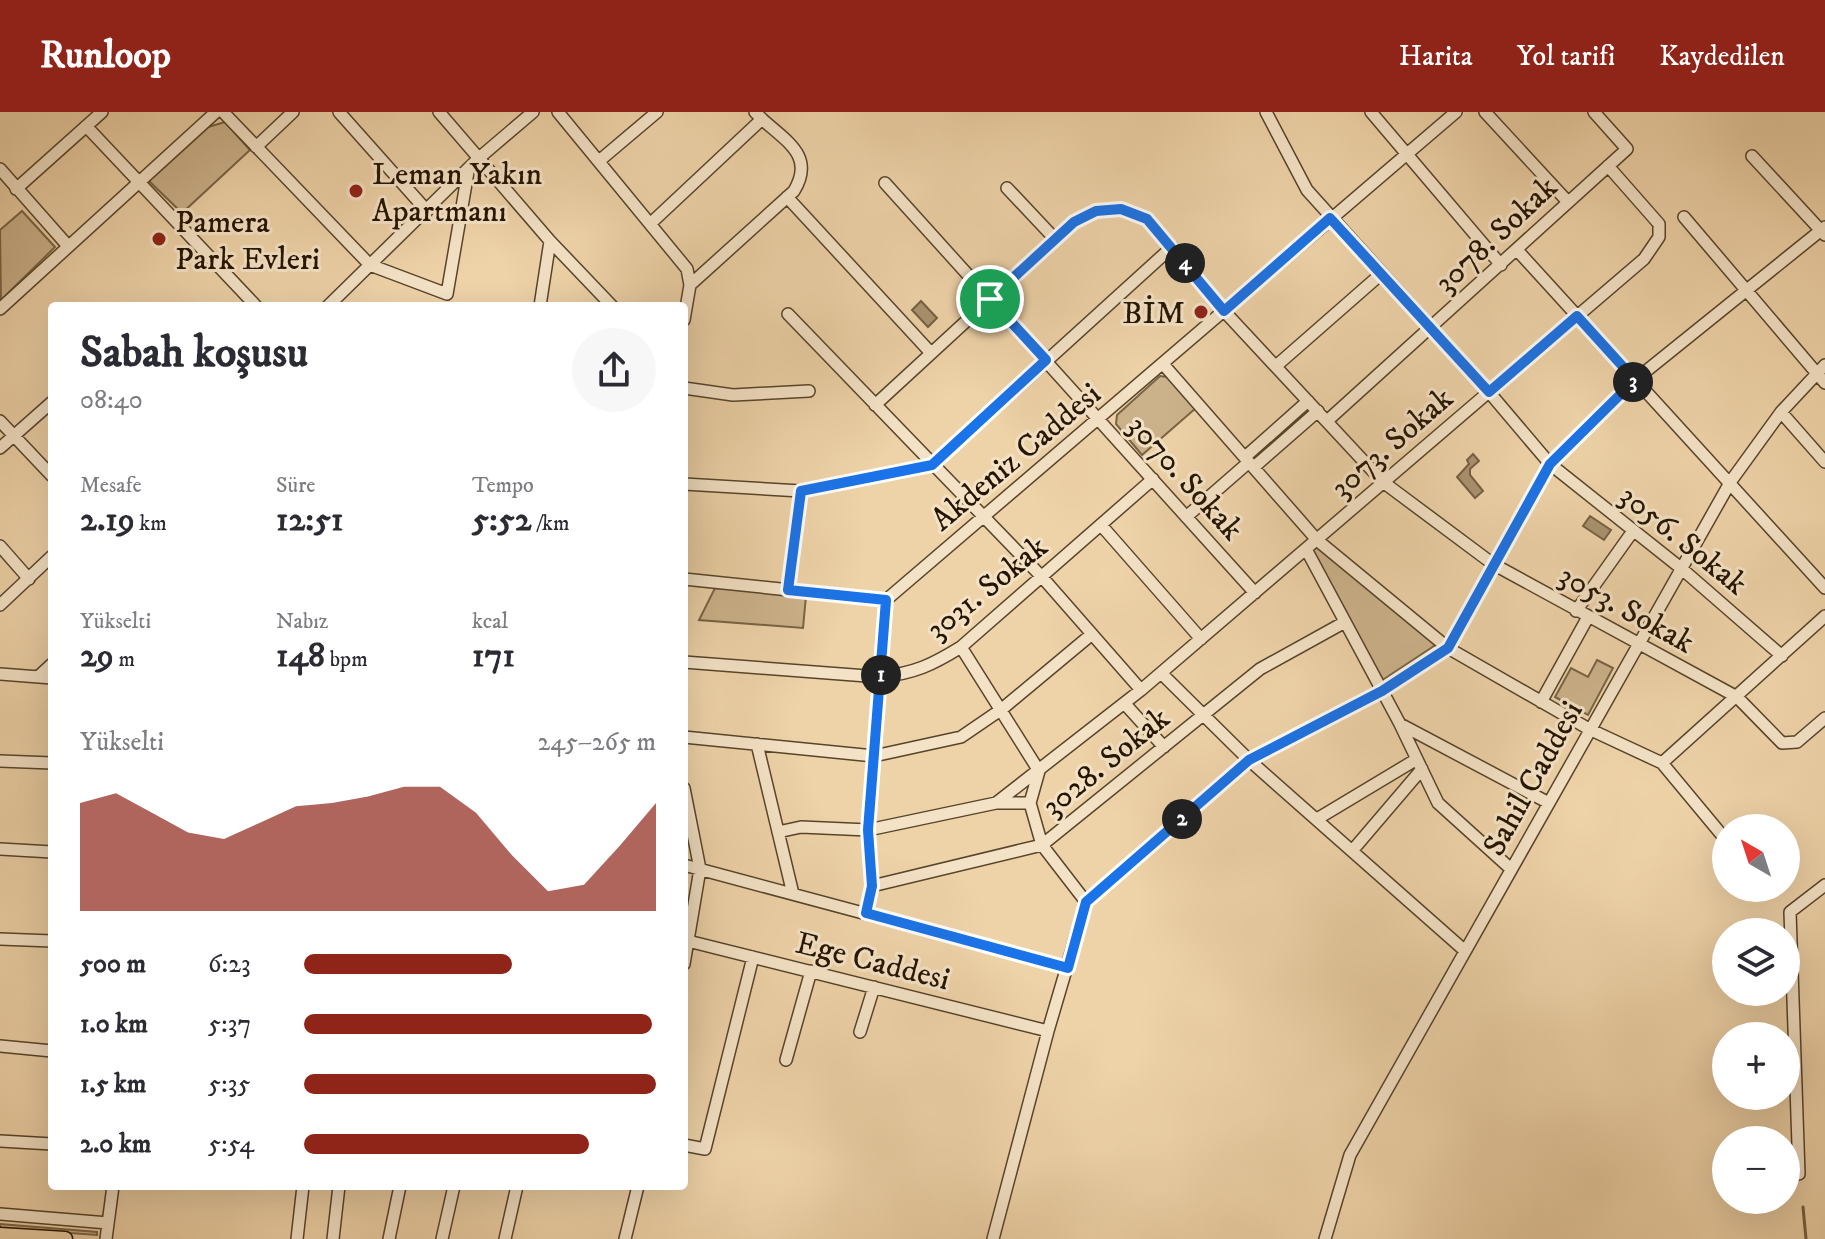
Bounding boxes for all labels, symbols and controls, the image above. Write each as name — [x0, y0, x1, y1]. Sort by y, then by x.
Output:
text: Runloop — [40, 32, 171, 80]
text: Harita — [1399, 39, 1473, 74]
text: Yol tarifi — [1517, 39, 1615, 74]
text: Kaydedilen — [1659, 39, 1785, 74]
place label: Leman Yakın Apartmanı — [372, 155, 542, 232]
street label: 3078. Sokak — [1426, 168, 1566, 303]
marker: Leman Yakın Apartmanı — [347, 182, 365, 200]
place label: Pamera Park Evleri — [175, 203, 320, 280]
marker: Pamera Park Evleri — [150, 230, 168, 248]
pin: 4 — [1165, 243, 1205, 283]
text: 4 — [1179, 249, 1191, 276]
pin — [956, 265, 1024, 333]
icon: arrive — [968, 277, 1012, 321]
place label: BİM — [1122, 294, 1185, 334]
marker: BİM — [1192, 303, 1210, 321]
text: Sabah koşusu — [80, 326, 308, 381]
button: share — [572, 328, 656, 412]
pin: 3 — [1613, 362, 1653, 402]
text: 3 — [1629, 368, 1637, 395]
street label: Akdeniz Caddesi — [923, 375, 1110, 540]
street label: 3073. Sokak — [1323, 379, 1462, 508]
text: 08:40 — [80, 384, 143, 417]
street label: 3070. Sokak — [1118, 407, 1251, 550]
text: Mesafe — [80, 472, 142, 499]
text: Süre — [276, 472, 315, 499]
text: Tempo — [472, 472, 534, 499]
street label: 3056. Sokak — [1610, 477, 1755, 605]
text: 2.19 — [80, 499, 135, 541]
text: 12:51 — [276, 499, 343, 541]
text: 5:52 — [472, 499, 531, 541]
text: km — [135, 510, 167, 537]
text: /km — [531, 510, 570, 537]
street label: 3031. Sokak — [918, 527, 1056, 650]
street label: 3053. Sokak — [1551, 556, 1701, 663]
text: Yükselti — [80, 608, 151, 635]
text: Nabız — [276, 608, 328, 635]
text: kcal — [472, 608, 508, 635]
text: 29 — [80, 635, 114, 677]
text: 148 — [276, 635, 325, 677]
text: 171 — [472, 635, 515, 677]
text: m — [114, 646, 135, 673]
text: bpm — [325, 646, 368, 673]
pin: 1 — [861, 655, 901, 695]
text: 1 — [877, 661, 885, 688]
street label: Sahil Caddesi — [1475, 695, 1593, 863]
street label: 3028. Sokak — [1034, 699, 1178, 826]
text: Yükselti — [80, 726, 164, 759]
text: 245–265 m — [537, 726, 656, 759]
pin: 2 — [1162, 799, 1202, 839]
text: 2 — [1177, 805, 1187, 832]
north arrow — [1712, 814, 1800, 902]
map controls — [1712, 814, 1800, 1214]
button: layers — [1712, 918, 1800, 1006]
street label: Ege Caddesi — [791, 924, 954, 1000]
text: 500 m — [80, 948, 146, 981]
text: 6:23 — [208, 948, 251, 981]
text: 1.0 km — [80, 1008, 148, 1041]
text: 5:37 — [208, 1008, 251, 1041]
button: + — [1712, 1022, 1800, 1110]
text: 1.5 km — [80, 1068, 146, 1101]
text: 5:35 — [208, 1068, 250, 1101]
button: − — [1712, 1126, 1800, 1214]
text: 2.0 km — [80, 1128, 151, 1161]
text: 5:54 — [208, 1128, 254, 1161]

